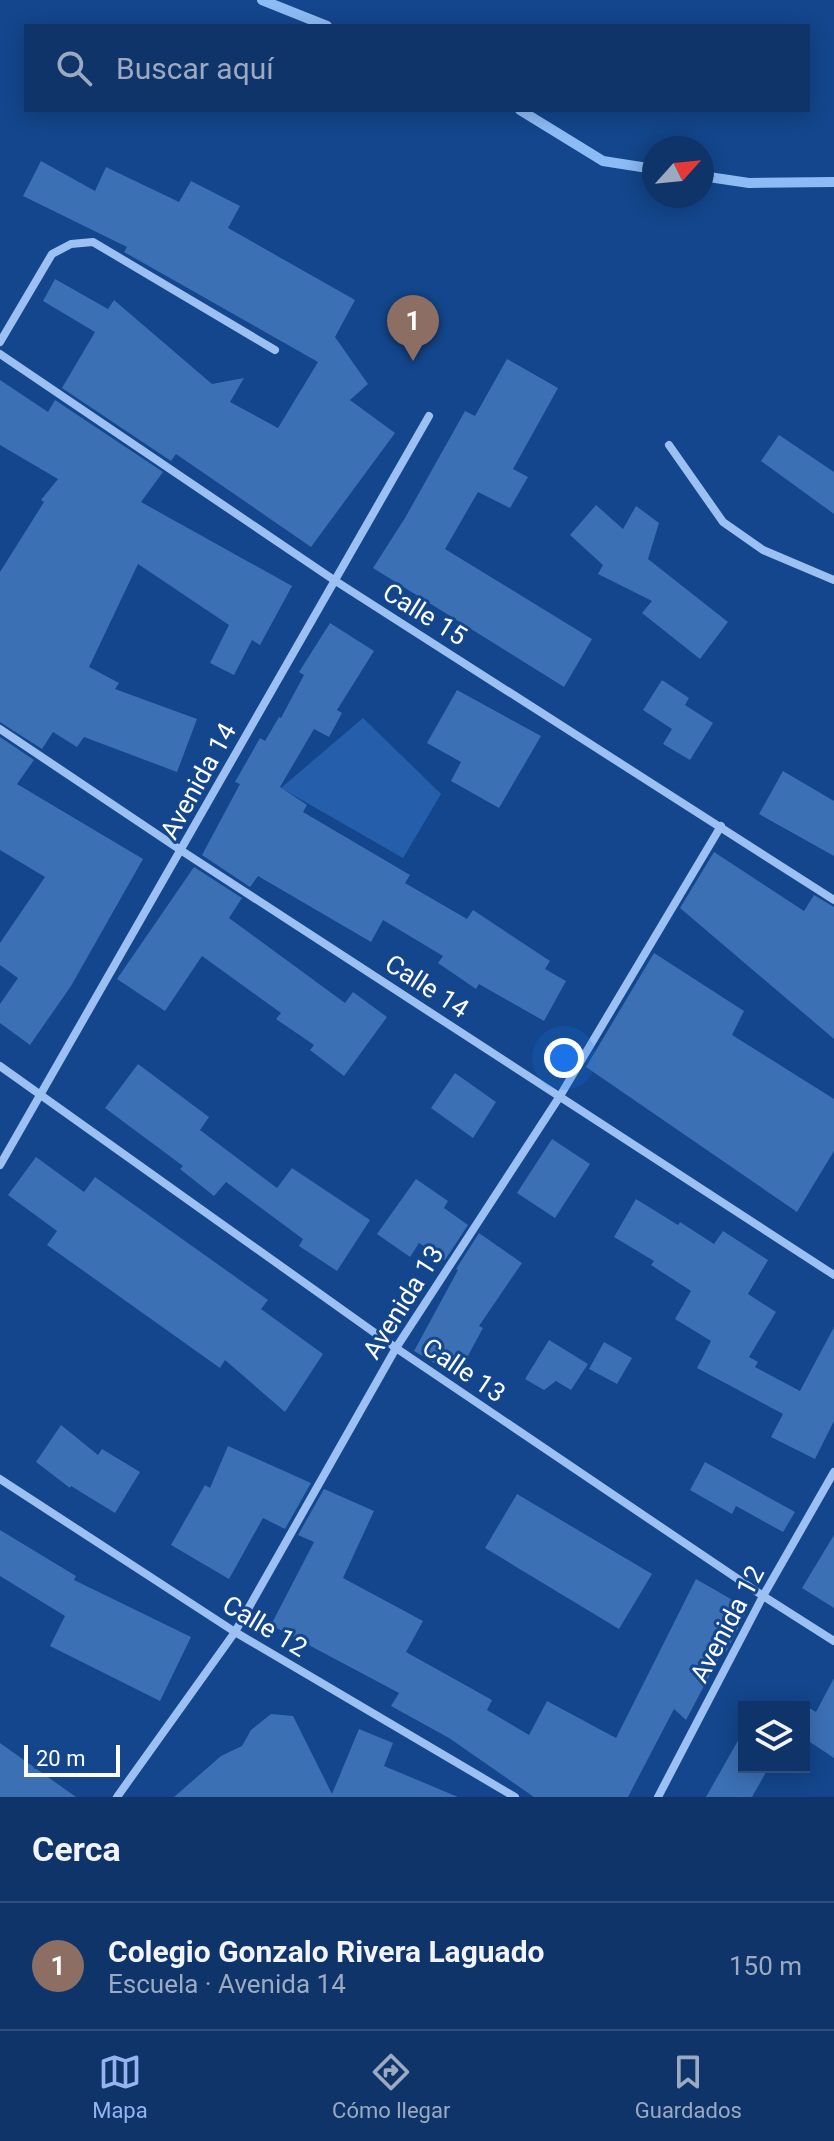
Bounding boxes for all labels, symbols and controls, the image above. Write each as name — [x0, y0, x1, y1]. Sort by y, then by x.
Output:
search box — [24, 24, 810, 112]
icon: search — [52, 46, 96, 90]
text: Buscar aquí — [116, 51, 274, 86]
north arrow — [642, 136, 714, 208]
pin: 1 — [387, 295, 439, 361]
street label: Calle 15 — [378, 577, 472, 651]
street label: Avenida 14 — [154, 718, 242, 844]
street label: Calle 14 — [380, 948, 475, 1024]
your location — [544, 1038, 584, 1078]
street label: Avenida 13 — [356, 1240, 450, 1364]
street label: Calle 13 — [417, 1332, 511, 1408]
street label: Avenida 12 — [684, 1561, 770, 1687]
street label: Calle 12 — [217, 1589, 313, 1663]
map controls — [738, 1701, 810, 1773]
button: layers — [738, 1701, 810, 1773]
scale bar — [24, 1741, 120, 1777]
text: 20 m — [36, 1746, 85, 1771]
text: Cerca — [32, 1829, 121, 1869]
text: Colegio Gonzalo Rivera Laguado — [108, 1934, 545, 1969]
text: 1 — [51, 1951, 65, 1981]
text: 150 m — [729, 1951, 802, 1981]
text: Escuela · Avenida 14 — [108, 1969, 346, 1999]
tab: Mapa — [92, 2050, 148, 2123]
tab: Cómo llegar — [332, 2050, 450, 2123]
tab: Guardados — [635, 2050, 742, 2123]

